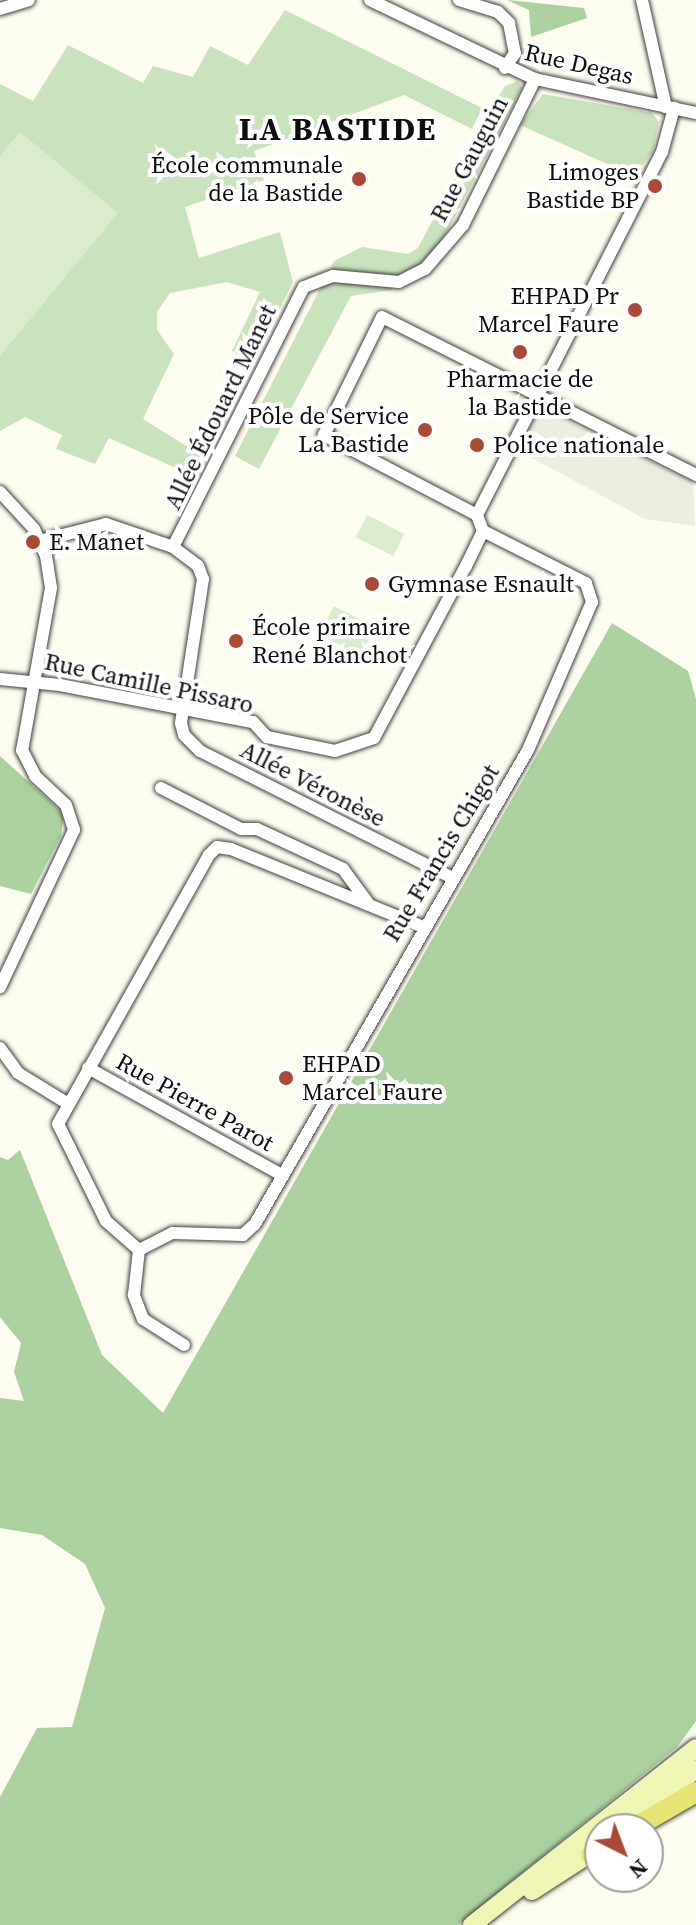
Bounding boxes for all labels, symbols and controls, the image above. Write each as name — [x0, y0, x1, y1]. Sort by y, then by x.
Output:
street label: Rue Degas — [522, 38, 636, 90]
street label: Rue Gauguin — [424, 92, 514, 226]
district label: LA BASTIDE — [239, 110, 437, 148]
place label: École communale de la Bastide — [151, 151, 343, 207]
place label: Limoges Bastide BP — [526, 158, 639, 214]
marker: École communale de la Bastide — [350, 170, 368, 188]
marker: Limoges Bastide BP — [646, 177, 664, 195]
place label: EHPAD Pr Marcel Faure — [478, 282, 619, 338]
street label: Allée Édouard Manet — [158, 300, 282, 514]
marker: EHPAD Pr Marcel Faure — [626, 301, 644, 319]
marker: Pharmacie de la Bastide — [511, 343, 529, 361]
place label: Pharmacie de la Bastide — [446, 365, 594, 421]
place label: Pôle de Service La Bastide — [248, 402, 409, 458]
marker: Pôle de Service La Bastide — [416, 421, 434, 439]
place label: Police nationale — [493, 431, 664, 459]
marker: Police nationale — [468, 436, 486, 454]
place label: E. Manet — [49, 528, 144, 556]
marker: E. Manet — [24, 533, 42, 551]
place label: Gymnase Esnault — [388, 570, 574, 598]
marker: Gymnase Esnault — [363, 575, 381, 593]
place label: École primaire René Blanchot — [252, 613, 411, 669]
marker: École primaire René Blanchot — [227, 632, 245, 650]
street label: Rue Camille Pissaro — [42, 647, 256, 719]
street label: Allée Véronèse — [235, 735, 391, 833]
street label: Rue Francis Chigot — [377, 759, 505, 947]
street label: Rue Pierre Parot — [111, 1047, 279, 1157]
place label: EHPAD Marcel Faure — [302, 1050, 443, 1106]
marker: EHPAD Marcel Faure — [277, 1069, 295, 1087]
north arrow — [584, 1813, 664, 1893]
text: N — [623, 1853, 655, 1886]

